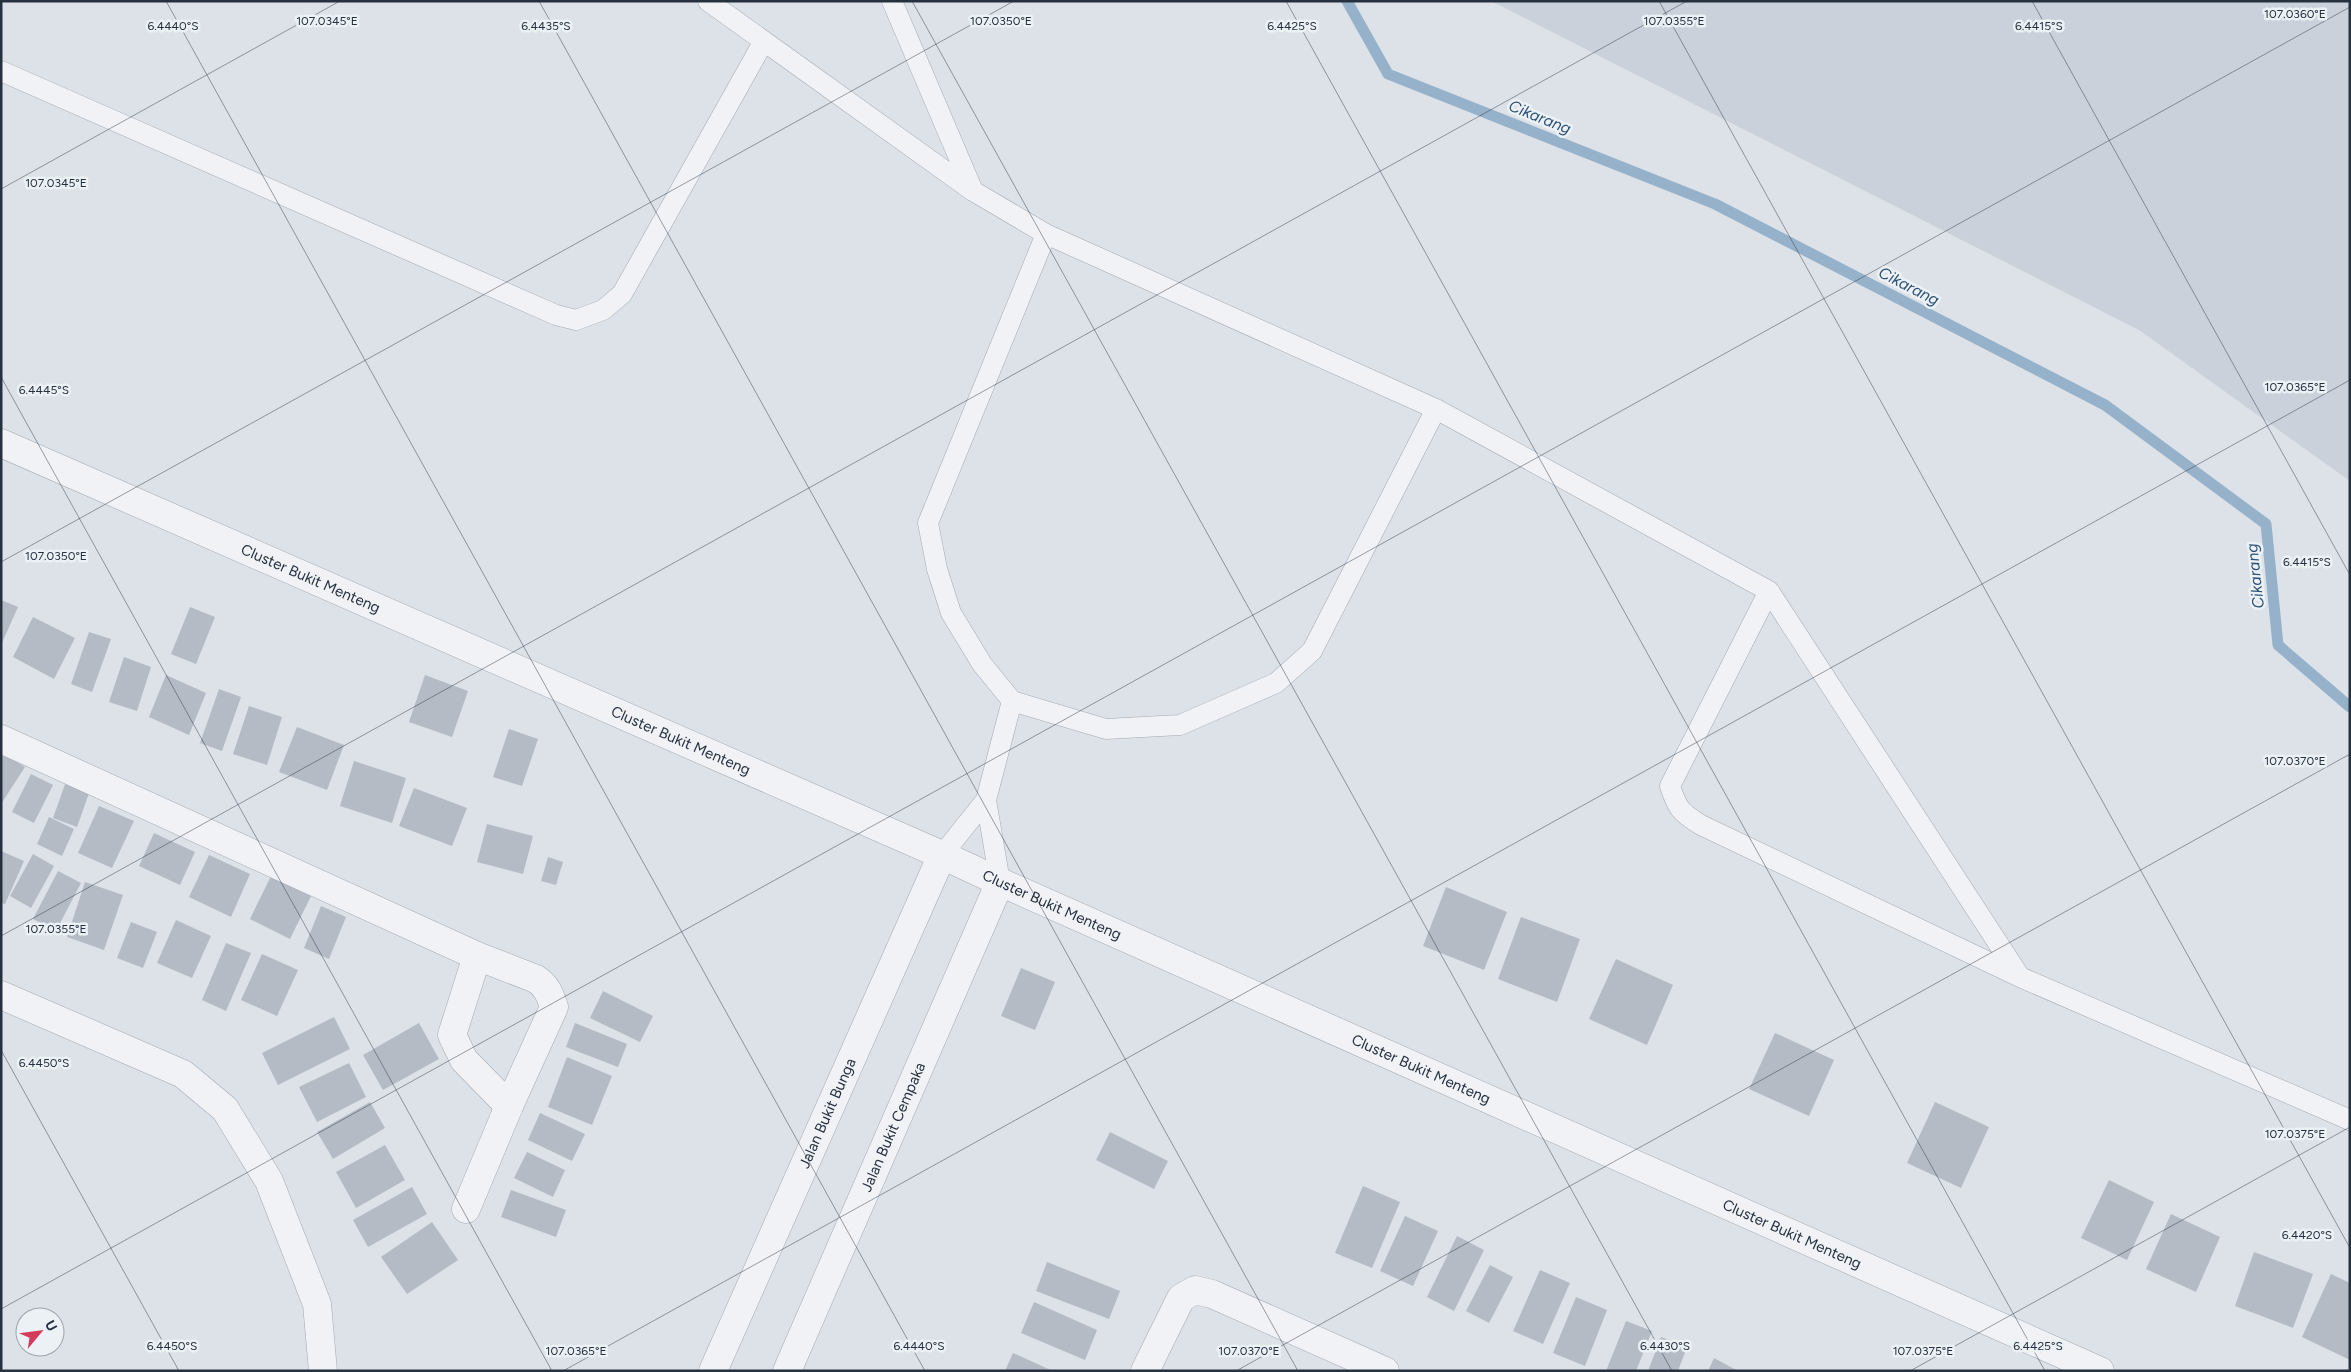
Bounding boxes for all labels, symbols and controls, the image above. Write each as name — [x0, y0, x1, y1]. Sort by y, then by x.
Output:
text: 107.0360°E — [2264, 7, 2326, 21]
text: 107.0345°E — [296, 14, 358, 28]
text: 107.0350°E — [970, 14, 1032, 28]
text: 107.0355°E — [1643, 14, 1705, 28]
text: 6.4440°S — [147, 19, 199, 33]
text: 6.4435°S — [521, 19, 571, 33]
text: 6.4425°S — [1267, 19, 1317, 33]
text: 6.4415°S — [2015, 19, 2063, 33]
water label: Cikarang — [1506, 96, 1574, 138]
text: 107.0345°E — [25, 176, 87, 190]
water label: Cikarang — [1876, 263, 1942, 309]
text: 107.0365°E — [2264, 380, 2326, 394]
text: 6.4445°S — [19, 383, 69, 397]
street label: Cluster Bukit Menteng — [238, 540, 383, 617]
water label: Cikarang — [2242, 542, 2268, 610]
text: 107.0350°E — [25, 549, 87, 563]
text: 6.4415°S — [2283, 555, 2331, 569]
street label: Cluster Bukit Menteng — [608, 702, 753, 779]
text: 107.0370°E — [2264, 754, 2326, 768]
street label: Cluster Bukit Menteng — [980, 866, 1124, 944]
text: 107.0355°E — [25, 922, 87, 936]
street label: Cluster Bukit Menteng — [1349, 1030, 1493, 1108]
street label: Jalan Bukit Bunga — [795, 1055, 860, 1171]
text: 6.4450°S — [19, 1056, 69, 1070]
street label: Jalan Bukit Cempaka — [857, 1060, 929, 1195]
text: 107.0375°E — [2265, 1127, 2325, 1141]
street label: Cluster Bukit Menteng — [1720, 1195, 1864, 1273]
text: 6.4420°S — [2282, 1228, 2332, 1242]
north arrow — [15, 1307, 65, 1357]
text: U — [41, 1318, 61, 1334]
text: 6.4450°S — [147, 1339, 197, 1353]
text: 6.4440°S — [893, 1339, 945, 1353]
text: 6.4430°S — [1640, 1339, 1690, 1353]
text: 6.4425°S — [2013, 1339, 2063, 1353]
text: 107.0365°E — [545, 1344, 607, 1358]
text: 107.0370°E — [1218, 1344, 1280, 1358]
text: 107.0375°E — [1893, 1344, 1953, 1358]

